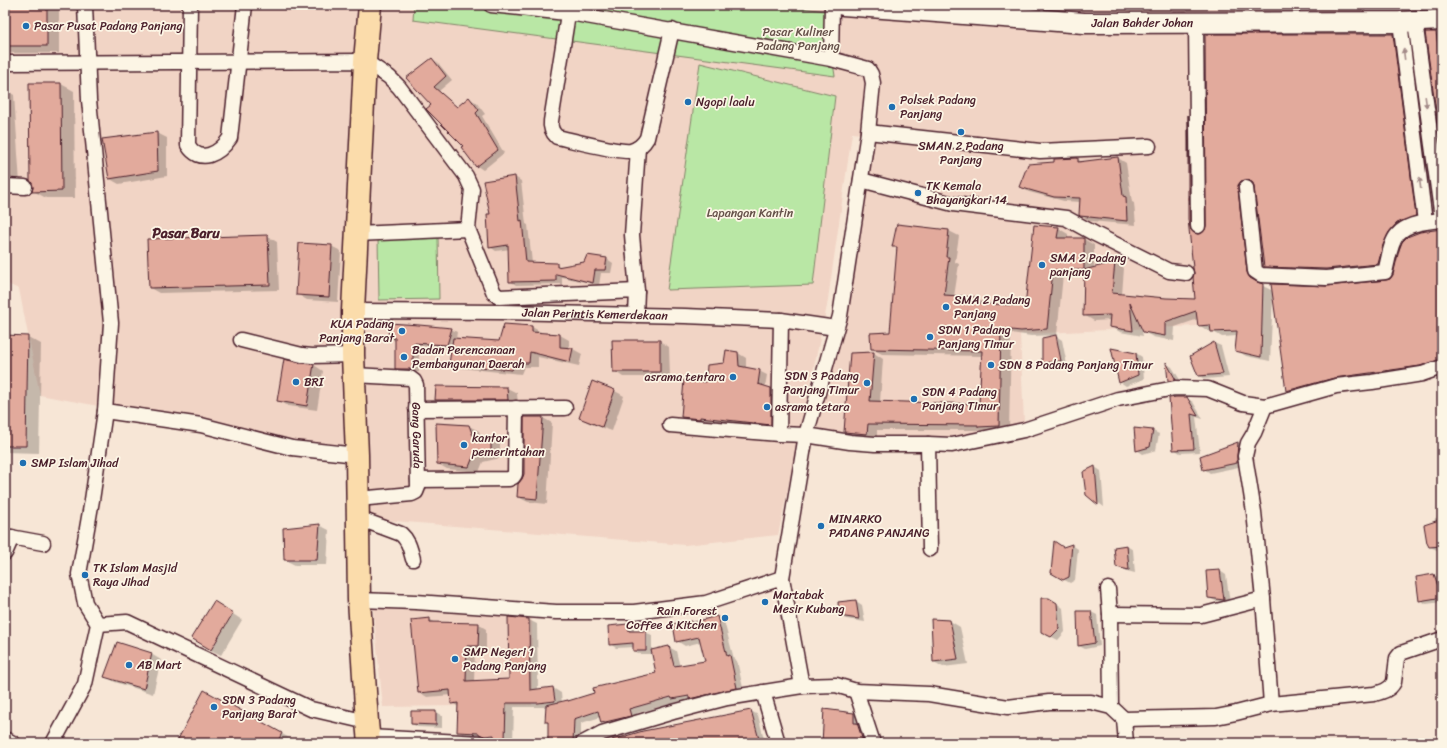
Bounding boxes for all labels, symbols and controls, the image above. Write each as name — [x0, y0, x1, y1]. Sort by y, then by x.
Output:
street label: Jalan Bahder Johan — [1090, 12, 1194, 34]
place label: Pasar Pusat Padang Panjang — [34, 15, 182, 37]
marker: Pasar Pusat Padang Panjang — [21, 21, 31, 31]
park label: Pasar Kuliner Padang Panjang — [756, 21, 840, 57]
one-way arrow — [1401, 48, 1407, 60]
place label: Polsek Padang Panjang — [900, 89, 976, 125]
place label: Ngopi laalu — [696, 91, 755, 113]
one-way arrow — [1423, 96, 1429, 108]
marker: Ngopi laalu — [683, 97, 693, 107]
marker: Polsek Padang Panjang — [887, 102, 897, 112]
marker: SMAN 2 Padang Panjang — [956, 127, 966, 137]
place label: SMAN 2 Padang Panjang — [918, 135, 1004, 171]
place label: TK Kemala Bhayangkari 14 — [926, 175, 1008, 211]
one-way arrow — [1417, 177, 1423, 189]
marker: TK Kemala Bhayangkari 14 — [913, 188, 923, 198]
park label: Lapangan Kantin — [707, 202, 794, 224]
district label: Pasar Baru — [152, 221, 220, 246]
place label: SMA 2 Padang panjang — [1049, 247, 1127, 283]
marker: SMA 2 Padang panjang — [1037, 260, 1047, 270]
place label: SMA 2 Padang Panjang — [954, 289, 1031, 325]
street label: Jalan Perintis Kemerdekaan — [521, 301, 669, 327]
marker: SMA 2 Padang Panjang — [941, 302, 951, 312]
place label: KUA Padang Panjang Barat — [319, 313, 395, 349]
place label: SDN 1 Padang Panjang Timur — [938, 319, 1015, 355]
marker: KUA Padang Panjang Barat — [397, 326, 407, 336]
marker: SDN 1 Padang Panjang Timur — [925, 332, 935, 342]
place label: Badan Perencanaan Pembangunan Daerah — [412, 339, 524, 375]
marker: Badan Perencanaan Pembangunan Daerah — [399, 352, 409, 362]
place label: SDN 8 Padang Panjang Timur — [999, 354, 1154, 376]
marker: SDN 8 Padang Panjang Timur — [986, 360, 996, 370]
place label: SDN 3 Padang Panjang Timur — [783, 365, 860, 401]
place label: asrama tentara — [644, 366, 725, 388]
place label: BRI — [304, 371, 325, 393]
marker: asrama tentara — [728, 372, 738, 382]
marker: BRI — [291, 377, 301, 387]
marker: SDN 3 Padang Panjang Timur — [862, 378, 872, 388]
place label: SDN 4 Padang Panjang Timur — [922, 381, 999, 417]
marker: SDN 4 Padang Panjang Timur — [909, 394, 919, 404]
place label: asrama tetara — [775, 396, 849, 418]
street label: Gang Garuda — [405, 402, 429, 469]
marker: asrama tetara — [762, 402, 772, 412]
place label: kantor pemerintahan — [471, 427, 545, 463]
marker: kantor pemerintahan — [459, 440, 469, 450]
place label: SMP Islam Jihad — [31, 452, 119, 474]
marker: SMP Islam Jihad — [18, 458, 28, 468]
place label: MINARKO PADANG PANJANG — [829, 508, 930, 544]
marker: MINARKO PADANG PANJANG — [816, 521, 826, 531]
place label: TK Islam Masjid Raya Jihad — [93, 557, 178, 593]
marker: TK Islam Masjid Raya Jihad — [80, 570, 90, 580]
place label: Martabak Mesir Kubang — [773, 584, 845, 620]
marker: Martabak Mesir Kubang — [760, 597, 770, 607]
place label: Rain Forest Coffee & Kitchen — [626, 600, 718, 636]
marker: Rain Forest Coffee & Kitchen — [720, 613, 730, 623]
place label: SMP Negeri 1 Padang Panjang — [463, 641, 547, 677]
place label: AB Mart — [136, 654, 182, 676]
marker: SMP Negeri 1 Padang Panjang — [450, 654, 460, 664]
marker: AB Mart — [124, 660, 134, 670]
place label: SDN 3 Padang Panjang Barat — [222, 689, 298, 725]
marker: SDN 3 Padang Panjang Barat — [209, 702, 219, 712]

